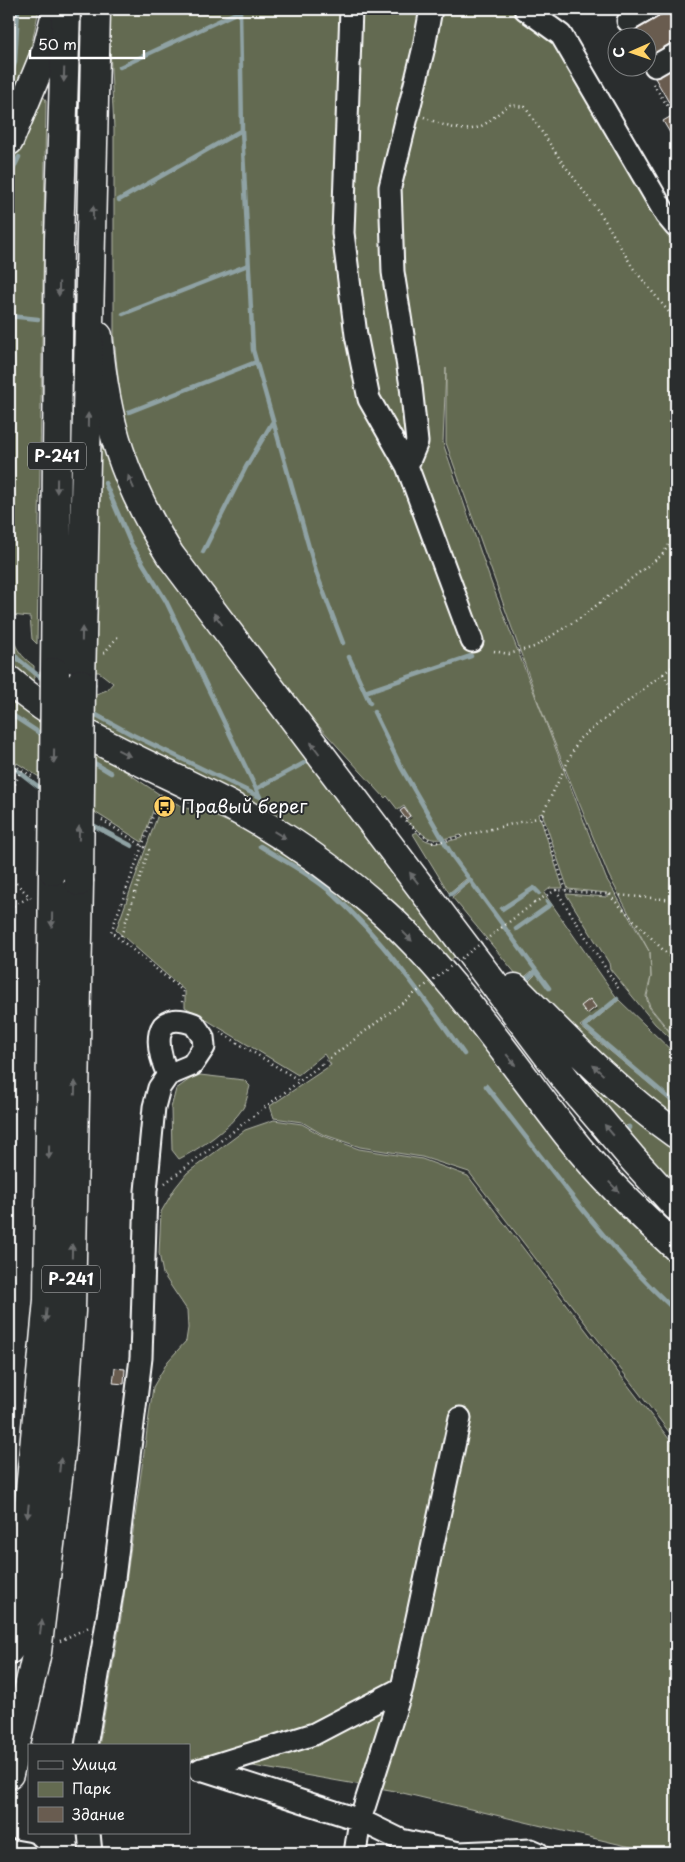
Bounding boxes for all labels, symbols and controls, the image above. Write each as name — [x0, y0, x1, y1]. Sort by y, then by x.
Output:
scale bar — [30, 28, 144, 60]
north arrow — [608, 28, 658, 78]
text: 50 m — [38, 32, 77, 55]
text: С — [608, 47, 629, 58]
one-way arrow — [60, 67, 68, 83]
one-way arrow — [89, 205, 97, 221]
one-way arrow — [55, 281, 63, 297]
one-way arrow — [84, 411, 92, 427]
road number: Р-241 — [28, 442, 86, 470]
one-way arrow — [126, 475, 134, 489]
one-way arrow — [53, 479, 61, 495]
one-way arrow — [212, 613, 223, 626]
one-way arrow — [79, 626, 87, 642]
one-way arrow — [310, 742, 321, 755]
one-way arrow — [50, 748, 58, 764]
one-way arrow — [117, 749, 132, 757]
place label: Правый берег — [181, 792, 308, 819]
bus stop icon: Правый берег — [153, 795, 177, 819]
one-way arrow — [75, 825, 83, 841]
one-way arrow — [274, 830, 287, 839]
one-way arrow — [408, 872, 419, 885]
one-way arrow — [48, 912, 56, 928]
one-way arrow — [400, 930, 412, 942]
one-way arrow — [506, 1054, 517, 1067]
one-way arrow — [592, 1064, 604, 1076]
one-way arrow — [71, 1080, 79, 1096]
one-way arrow — [603, 1124, 614, 1137]
one-way arrow — [45, 1144, 53, 1160]
one-way arrow — [607, 1180, 619, 1192]
one-way arrow — [68, 1242, 76, 1258]
road number: Р-241 — [42, 1266, 100, 1292]
one-way arrow — [42, 1307, 50, 1323]
one-way arrow — [56, 1457, 64, 1473]
one-way arrow — [24, 1504, 32, 1520]
one-way arrow — [37, 1618, 45, 1634]
legend — [28, 1744, 190, 1834]
text: Улица — [72, 1752, 117, 1775]
text: Парк — [72, 1776, 111, 1799]
text: Здание — [72, 1802, 125, 1825]

